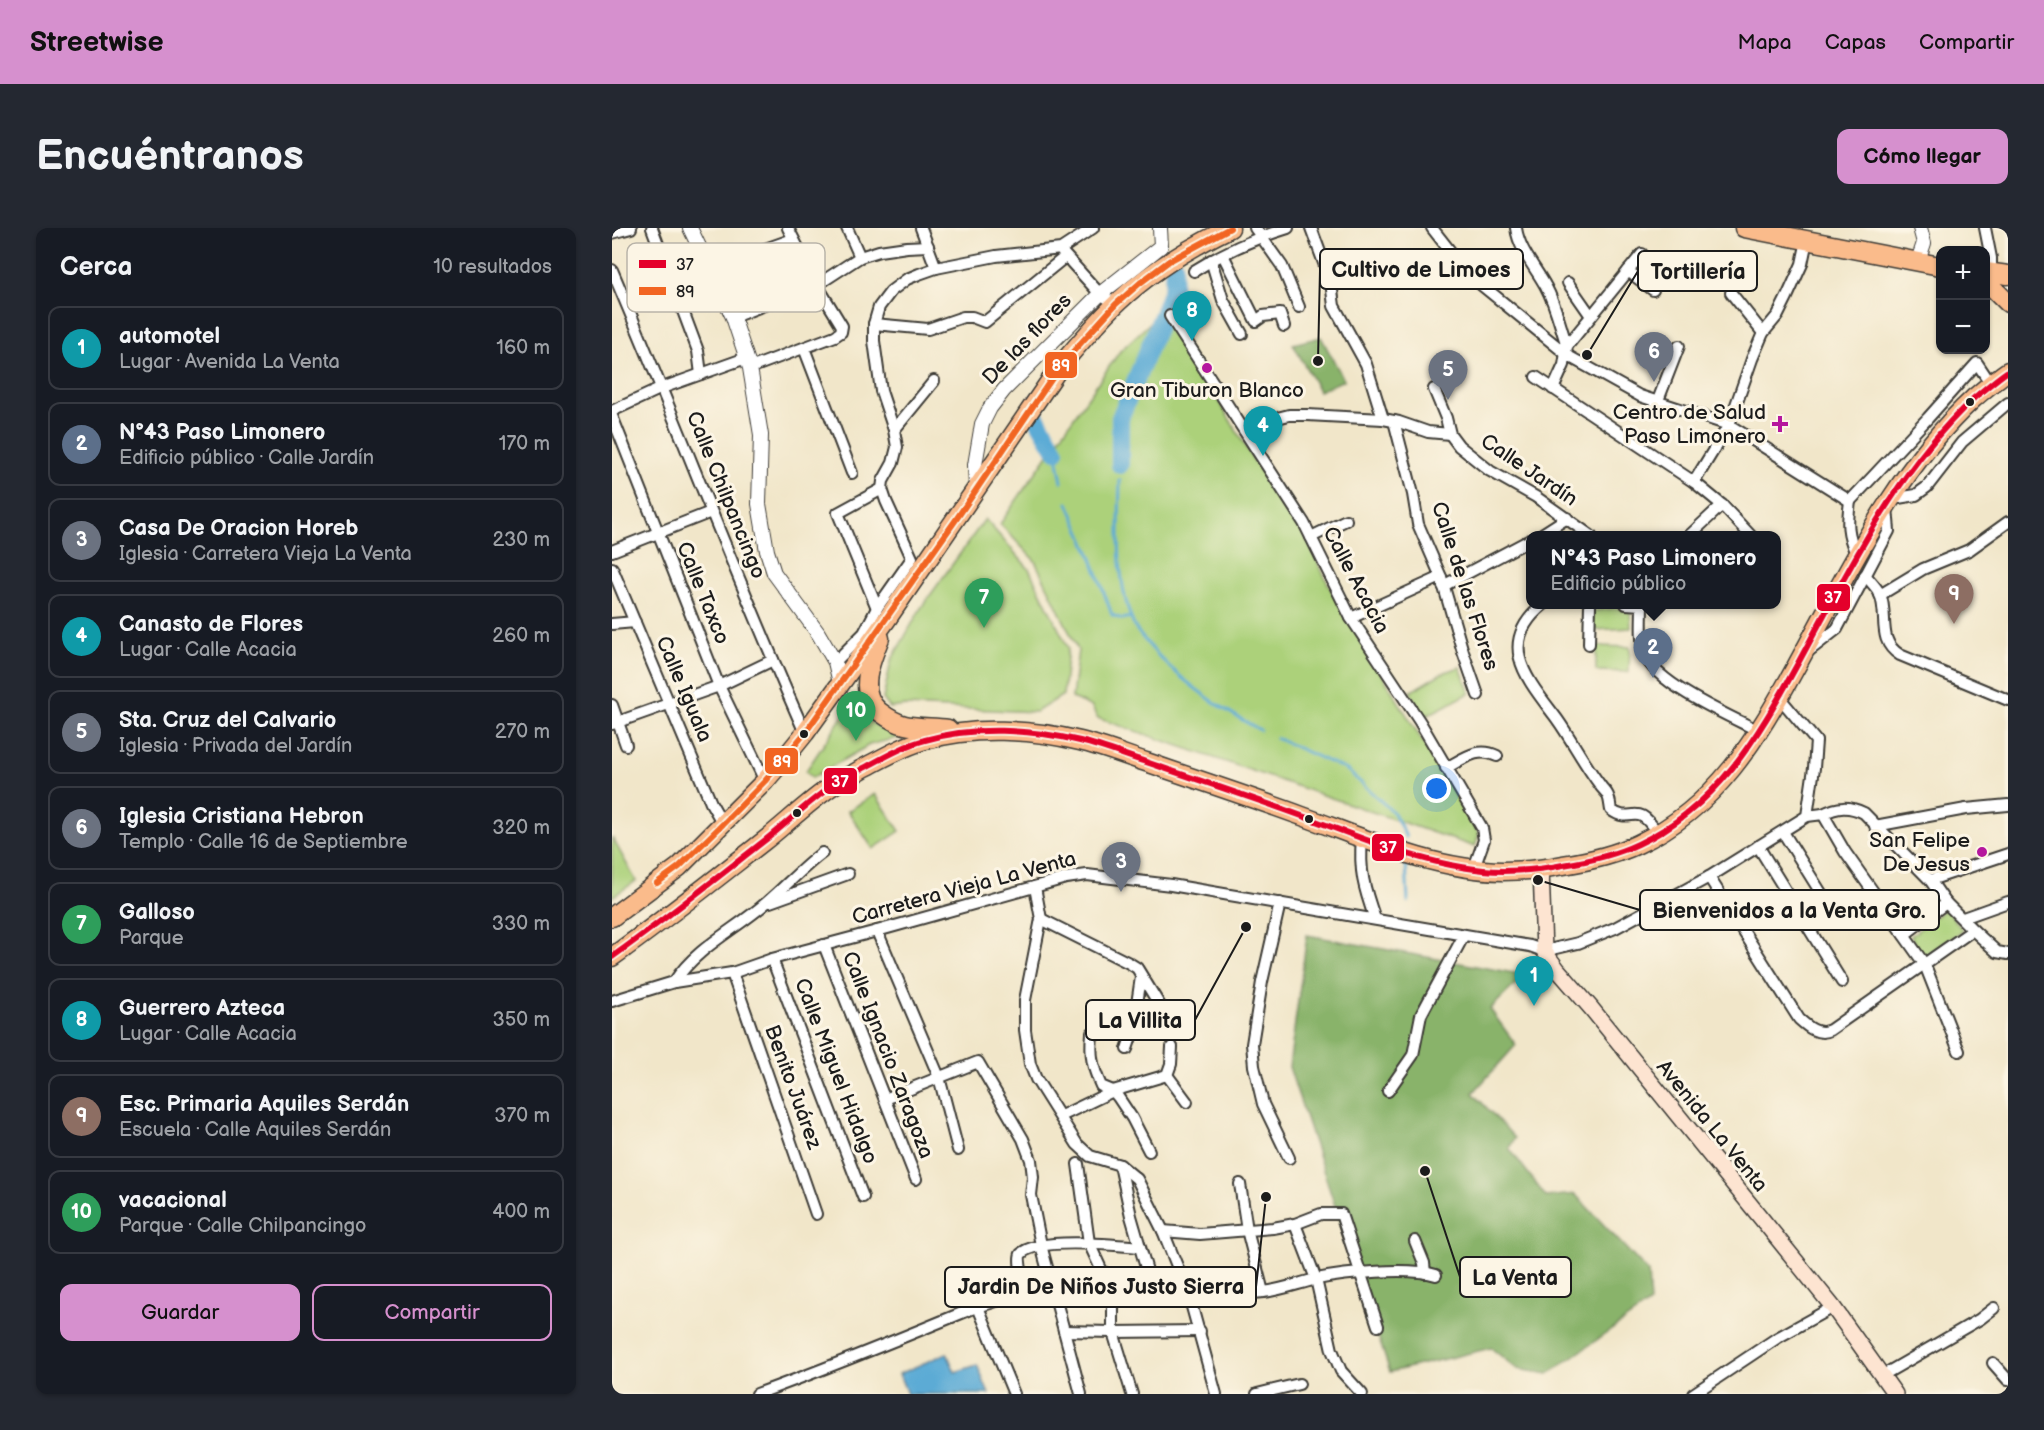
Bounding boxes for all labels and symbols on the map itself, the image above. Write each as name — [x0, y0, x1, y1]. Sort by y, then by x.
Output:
legend — [627, 243, 825, 312]
callout: Cultivo de Limoes — [1320, 249, 1523, 289]
callout: Tortillería — [1638, 251, 1757, 291]
text: 37 — [676, 256, 694, 275]
text: Cultivo de Limoes — [1331, 257, 1511, 284]
text: Tortillería — [1650, 259, 1746, 286]
text: 89 — [676, 283, 695, 302]
street label: De las flores — [977, 288, 1077, 390]
pin: 8 — [1172, 291, 1212, 341]
pin: 6 — [1634, 332, 1674, 382]
pin: 5 — [1428, 350, 1468, 400]
line badge: 89 — [1044, 351, 1078, 379]
text: 89 — [1052, 357, 1071, 376]
marker: Gran Tiburon Blanco — [1200, 361, 1214, 375]
place label: Gran Tiburon Blanco — [1110, 378, 1304, 403]
unlabelled marker — [1964, 396, 1976, 408]
place label: Centro de Salud Paso Limonero — [1613, 400, 1766, 449]
pin: 4 — [1244, 406, 1282, 456]
street label: Calle Chilpancingo — [681, 408, 771, 582]
marker: Centro de Salud Paso Limonero — [1771, 415, 1789, 433]
street label: Calle Jardín — [1476, 428, 1582, 512]
street label: Calle de las Flores — [1426, 499, 1504, 673]
street label: Calle Acacia — [1317, 522, 1395, 638]
street label: Calle Taxco — [671, 538, 735, 648]
pin: 9 — [1934, 574, 1974, 624]
pin: 7 — [964, 578, 1004, 628]
line badge: 37 — [1816, 583, 1851, 612]
text: 37 — [1824, 589, 1842, 608]
pin: 2 — [1634, 628, 1672, 678]
street label: Calle Iguala — [650, 632, 718, 746]
pin: 10 — [836, 692, 876, 741]
unlabelled marker — [798, 728, 810, 740]
line badge: 89 — [764, 747, 799, 775]
text: 89 — [773, 753, 792, 772]
line badge: 37 — [823, 767, 858, 795]
text: 37 — [831, 773, 849, 792]
your location — [1422, 774, 1451, 803]
unlabelled marker — [791, 807, 803, 819]
unlabelled marker — [1303, 813, 1315, 825]
place label: San Felipe De Jesus — [1869, 828, 1970, 877]
line badge: 37 — [1371, 833, 1405, 862]
text: 37 — [1379, 839, 1397, 858]
pin: 3 — [1102, 842, 1140, 892]
marker: San Felipe De Jesus — [1975, 845, 1989, 859]
street label: Carretera Vieja La Venta — [849, 846, 1079, 930]
callout: Bienvenidos a la Venta Gro. — [1640, 890, 1939, 930]
text: Bienvenidos a la Venta Gro. — [1652, 898, 1926, 925]
street label: Calle Ignacio Zaragoza — [837, 948, 939, 1162]
pin: 1 — [1514, 956, 1554, 1006]
street label: Calle Miguel Hidalgo — [789, 975, 883, 1167]
callout: La Villita — [1086, 1000, 1195, 1040]
text: La Villita — [1098, 1008, 1182, 1035]
street label: Benito Juárez — [759, 1022, 827, 1153]
street label: Avenida La Venta — [1651, 1055, 1773, 1197]
callout: La Venta — [1460, 1257, 1571, 1297]
text: La Venta — [1472, 1265, 1558, 1292]
callout: Jardin De Niños Justo Sierra — [945, 1267, 1256, 1307]
text: Jardin De Niños Justo Sierra — [958, 1274, 1244, 1301]

